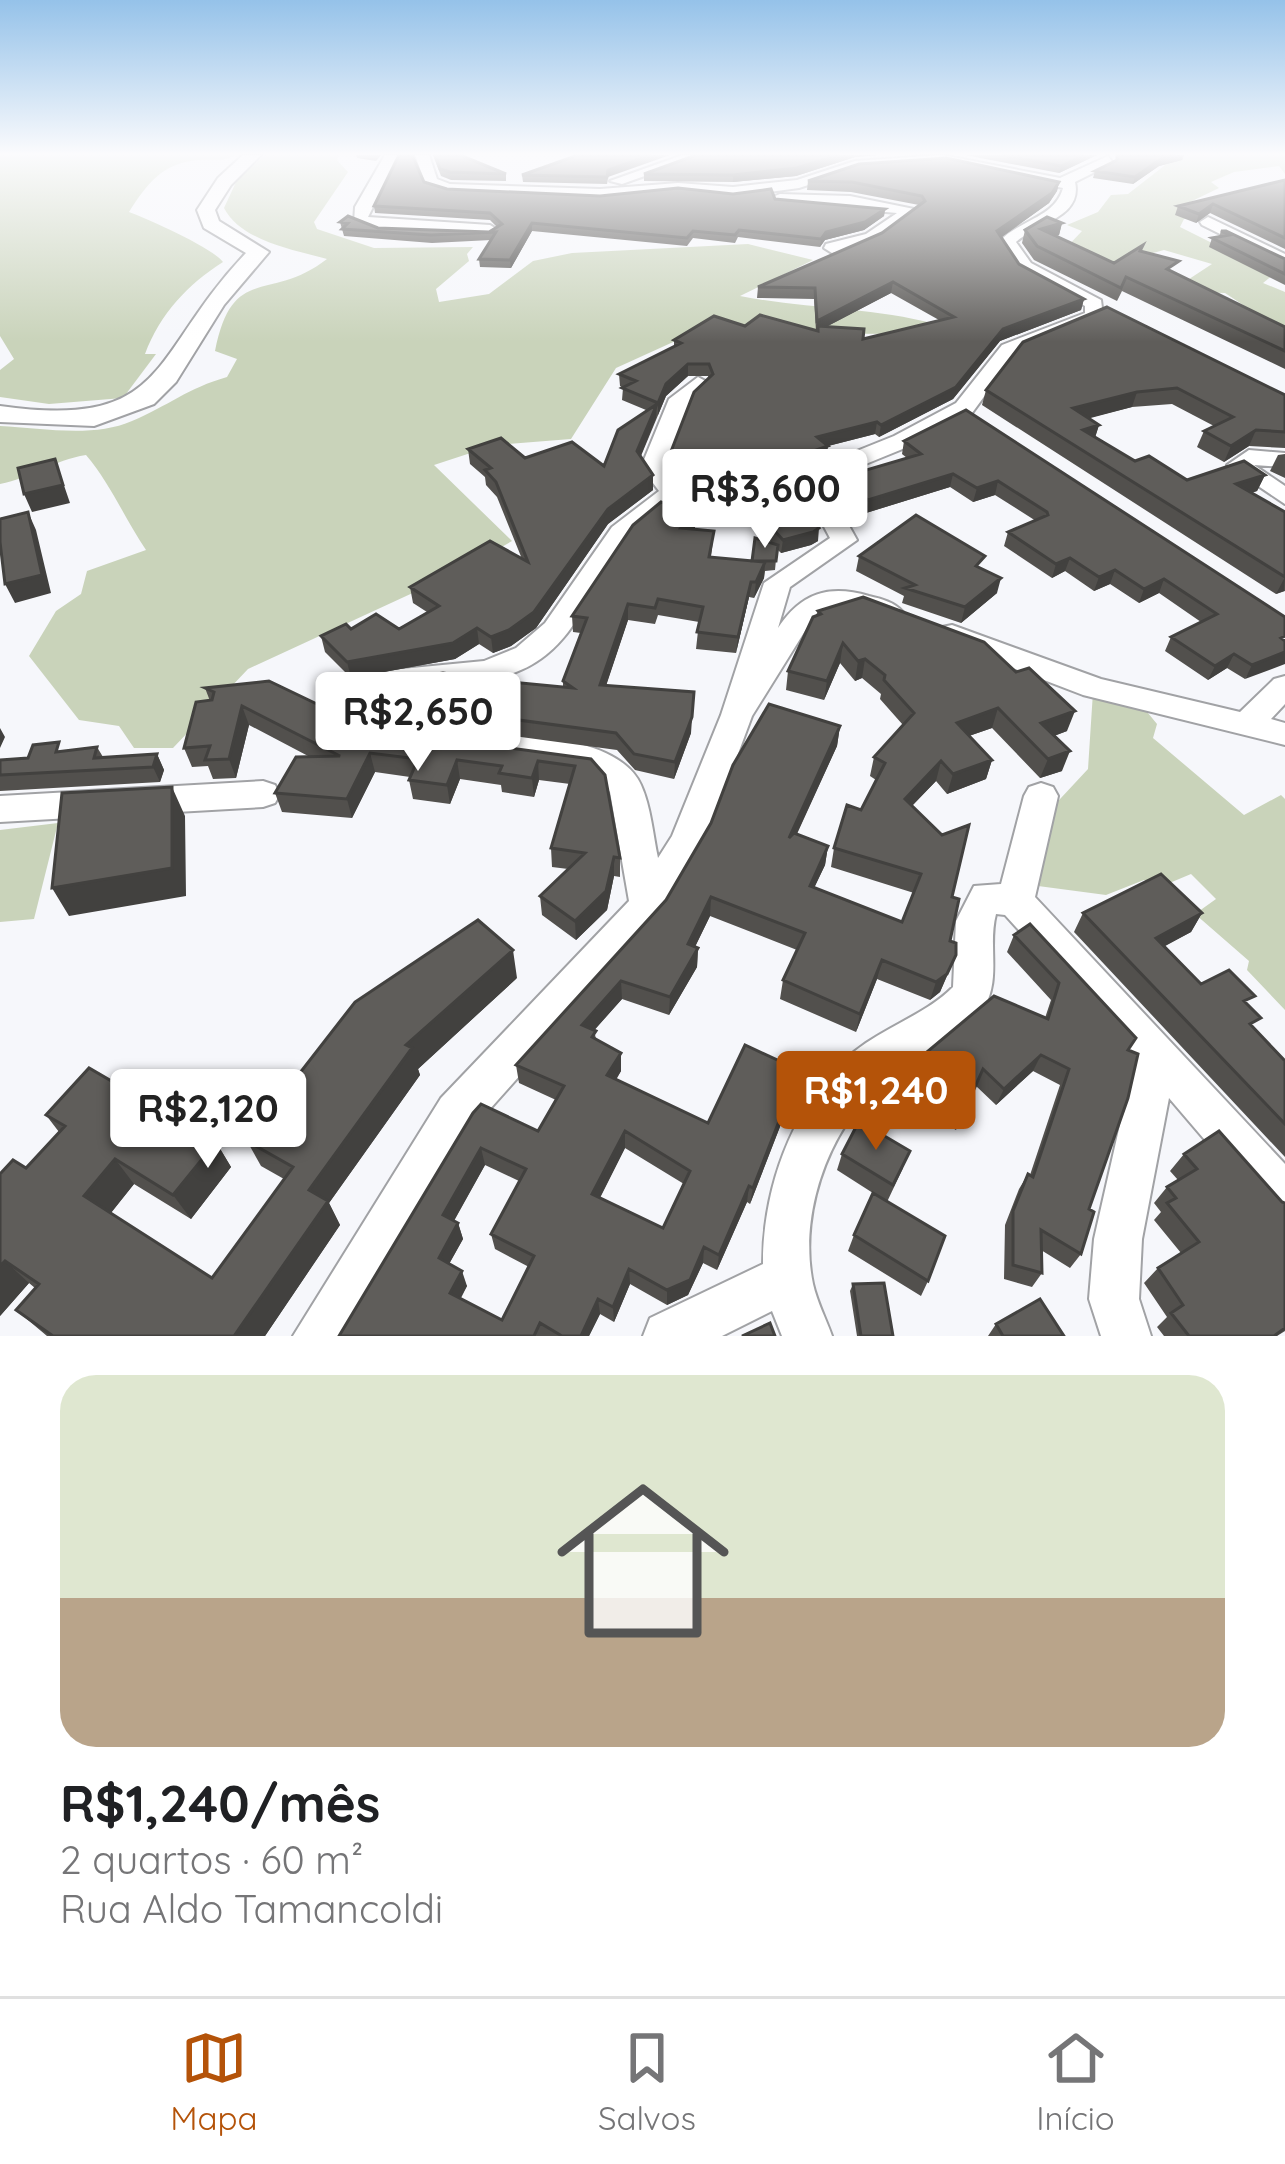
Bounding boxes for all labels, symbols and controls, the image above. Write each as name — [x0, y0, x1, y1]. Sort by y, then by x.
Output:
pin: R$3,600 — [654, 449, 876, 551]
text: R$3,600 — [689, 463, 841, 512]
pin: R$2,650 — [307, 672, 529, 774]
text: R$2,650 — [343, 686, 493, 735]
pin: R$1,240 — [765, 1051, 987, 1153]
text: R$1,240 — [803, 1065, 949, 1114]
pin: R$2,120 — [97, 1069, 319, 1171]
text: R$2,120 — [137, 1083, 279, 1132]
icon: home — [535, 1453, 751, 1669]
text: R$1,240/mês — [60, 1771, 380, 1835]
text: 2 quartos · 60 m² — [60, 1835, 363, 1884]
text: Rua Aldo Tamancoldi — [60, 1884, 443, 1933]
tab: Mapa — [170, 2025, 257, 2138]
tab: Salvos — [598, 2025, 696, 2138]
tab: Início — [1036, 2025, 1115, 2138]

